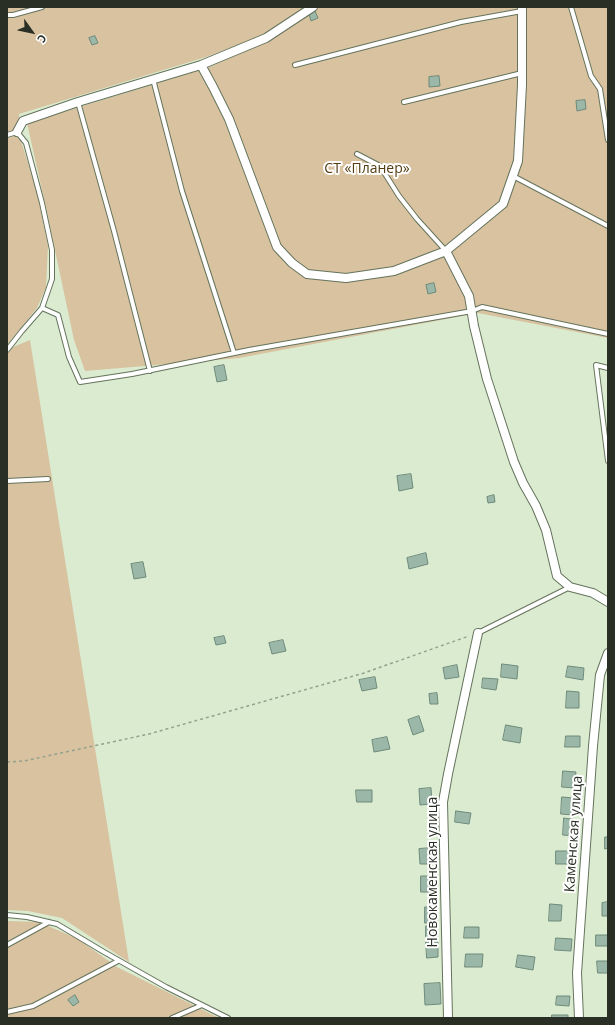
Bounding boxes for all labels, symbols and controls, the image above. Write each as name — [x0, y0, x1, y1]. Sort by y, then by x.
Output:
north arrow — [12, 12, 52, 52]
text: С — [34, 32, 51, 46]
park label: СТ «Планер» — [324, 161, 410, 177]
street label: Каменская улица — [562, 775, 586, 893]
street label: Новокаменская улица — [425, 797, 441, 947]

